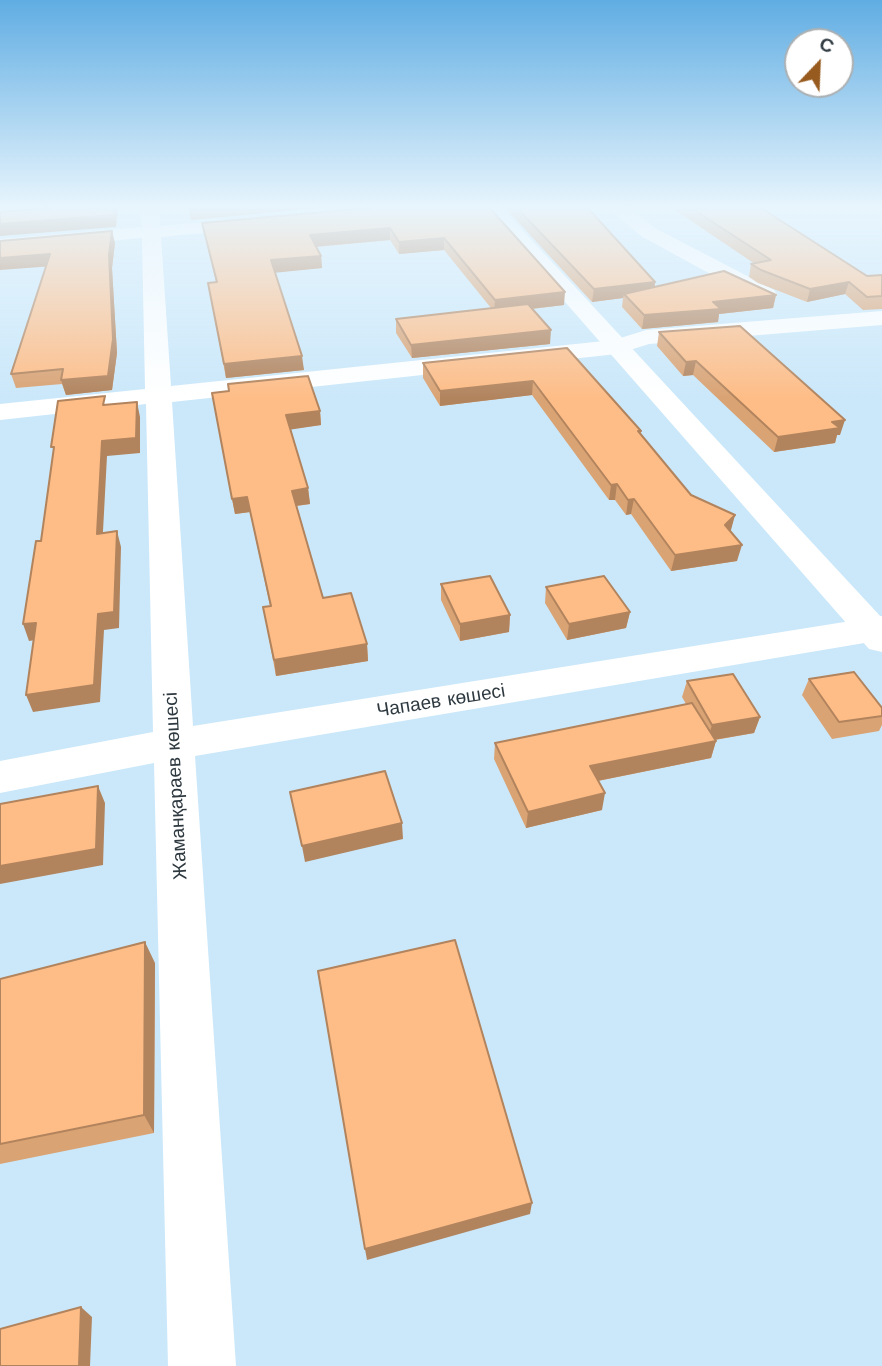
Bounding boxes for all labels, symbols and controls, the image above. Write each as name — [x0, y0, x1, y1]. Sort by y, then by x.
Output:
north arrow — [784, 28, 854, 98]
text: С — [816, 32, 837, 58]
street label: Чапаев көшесі — [375, 680, 507, 722]
street label: Жаманқараев көшесі — [160, 692, 192, 880]

